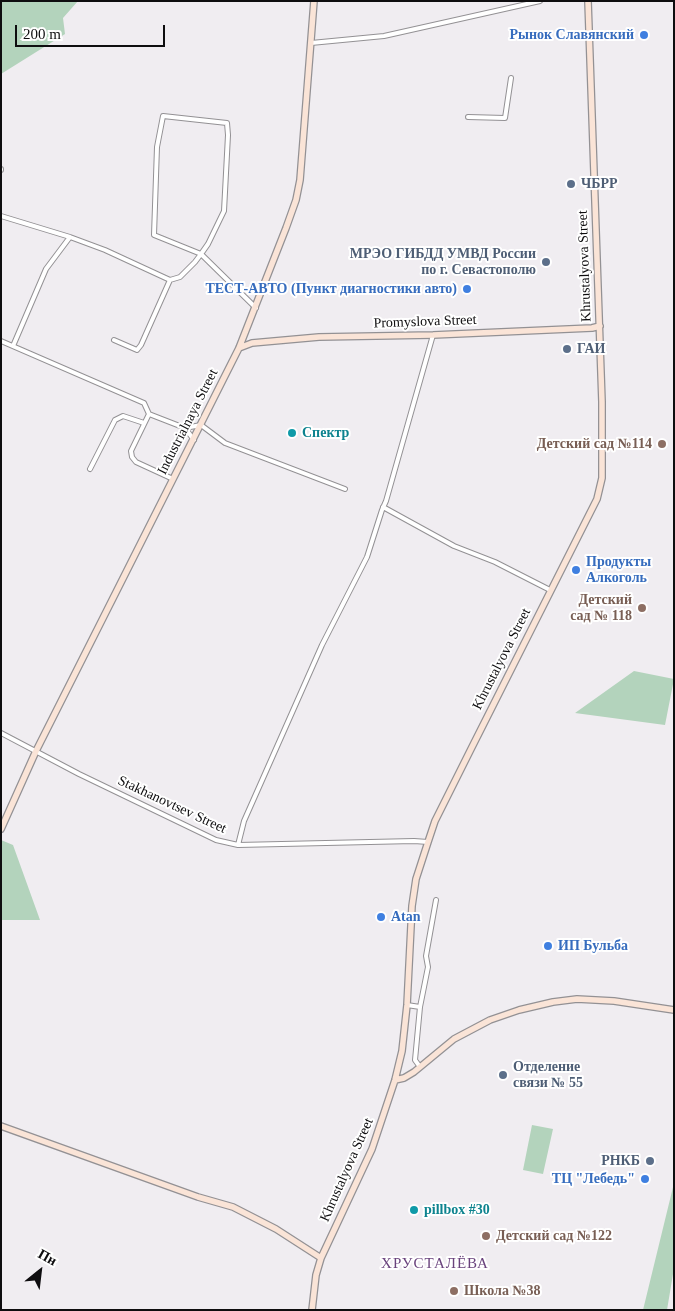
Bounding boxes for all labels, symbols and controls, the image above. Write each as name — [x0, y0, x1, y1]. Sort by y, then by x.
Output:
scale bar — [18, 15, 168, 47]
text: 200 m — [23, 26, 61, 42]
place label: Рынок Славянский — [509, 27, 634, 43]
marker: Рынок Славянский — [638, 29, 650, 41]
place label: ЧБРР — [581, 176, 618, 192]
marker: ЧБРР — [565, 178, 577, 190]
street label: Khrustalyova Street — [575, 210, 595, 322]
place label: МРЭО ГИБДД УМВД России по г. Севастополю — [350, 246, 536, 278]
marker: МРЭО ГИБДД УМВД России по г. Севастополю — [540, 256, 552, 268]
place label: ТЕСТ-АВТО (Пункт диагностики авто) — [205, 281, 457, 297]
marker: ТЕСТ-АВТО (Пункт диагностики авто) — [461, 283, 473, 295]
street label: Promyslova Street — [373, 312, 477, 332]
place label: ГАИ — [577, 341, 605, 357]
marker: ГАИ — [561, 343, 573, 355]
street label: Industrialnaya Street — [154, 366, 222, 478]
place label: Спектр — [302, 425, 349, 441]
marker: Спектр — [286, 427, 298, 439]
place label: Детский сад №114 — [537, 436, 652, 452]
marker: Детский сад №114 — [656, 438, 668, 450]
place label: Продукты Алкоголь — [586, 554, 651, 586]
marker: Продукты Алкоголь — [570, 564, 582, 576]
place label: Детский сад № 118 — [570, 592, 632, 624]
marker: Детский сад № 118 — [636, 602, 648, 614]
street label: Khrustalyova Street — [469, 605, 535, 713]
street label: Stakhanovtsev Street — [115, 772, 229, 838]
place label: Atan — [391, 909, 421, 925]
marker: Atan — [375, 911, 387, 923]
place label: ИП Бульба — [558, 938, 628, 954]
marker: ИП Бульба — [542, 940, 554, 952]
place label: Отделение связи № 55 — [513, 1059, 583, 1092]
marker: Отделение связи № 55 — [497, 1069, 509, 1081]
street label: Khrustalyova Street — [317, 1116, 377, 1224]
place label: РНКБ — [601, 1153, 640, 1169]
marker: РНКБ — [644, 1155, 656, 1167]
place label: ТЦ "Лебедь" — [552, 1171, 635, 1187]
marker: ТЦ "Лебедь" — [639, 1173, 651, 1185]
place label: pillbox #30 — [424, 1202, 490, 1218]
marker: pillbox #30 — [408, 1204, 420, 1216]
place label: Детский сад №122 — [496, 1228, 612, 1244]
marker: Детский сад №122 — [480, 1230, 492, 1242]
north arrow — [15, 1246, 65, 1296]
text: Пн — [36, 1246, 59, 1269]
district label: ХРУСТАЛЁВА — [380, 1255, 490, 1273]
place label: Школа №38 — [464, 1283, 540, 1299]
marker: Школа №38 — [448, 1285, 460, 1297]

